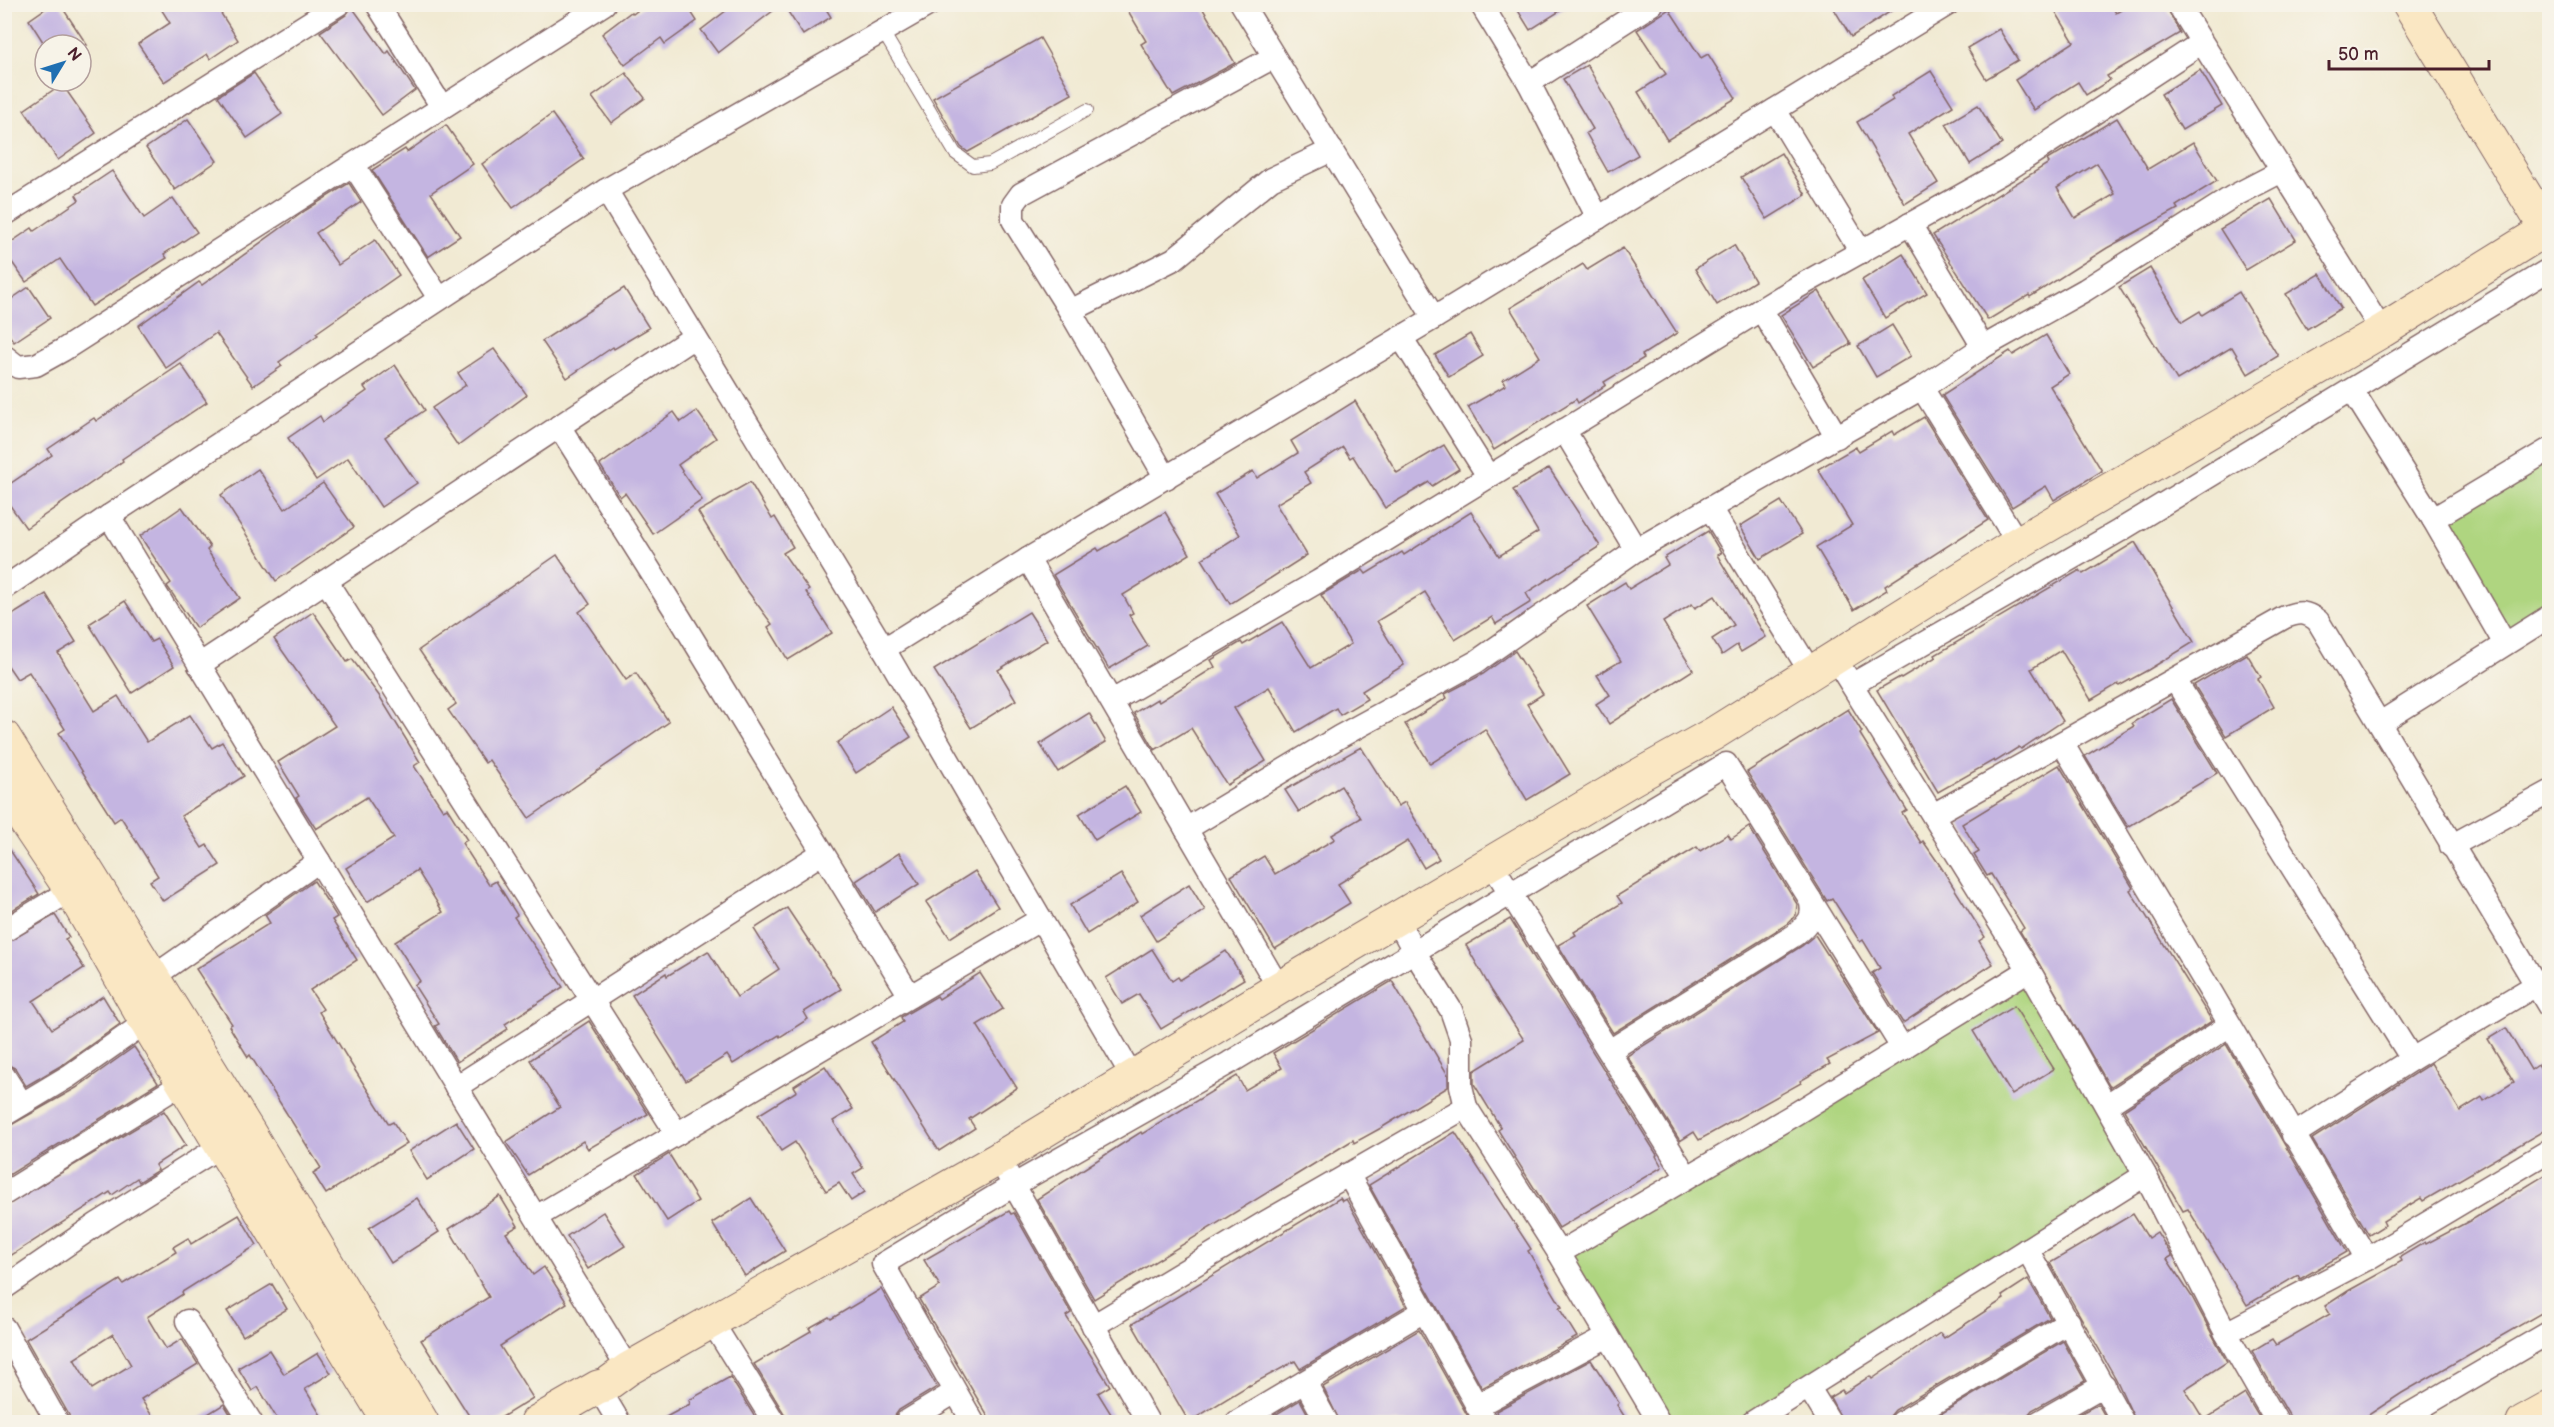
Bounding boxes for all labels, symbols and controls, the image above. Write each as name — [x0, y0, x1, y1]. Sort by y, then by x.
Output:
north arrow — [33, 33, 93, 93]
scale bar — [2329, 33, 2490, 71]
text: N — [62, 44, 85, 65]
text: 50 m — [2338, 44, 2379, 65]

